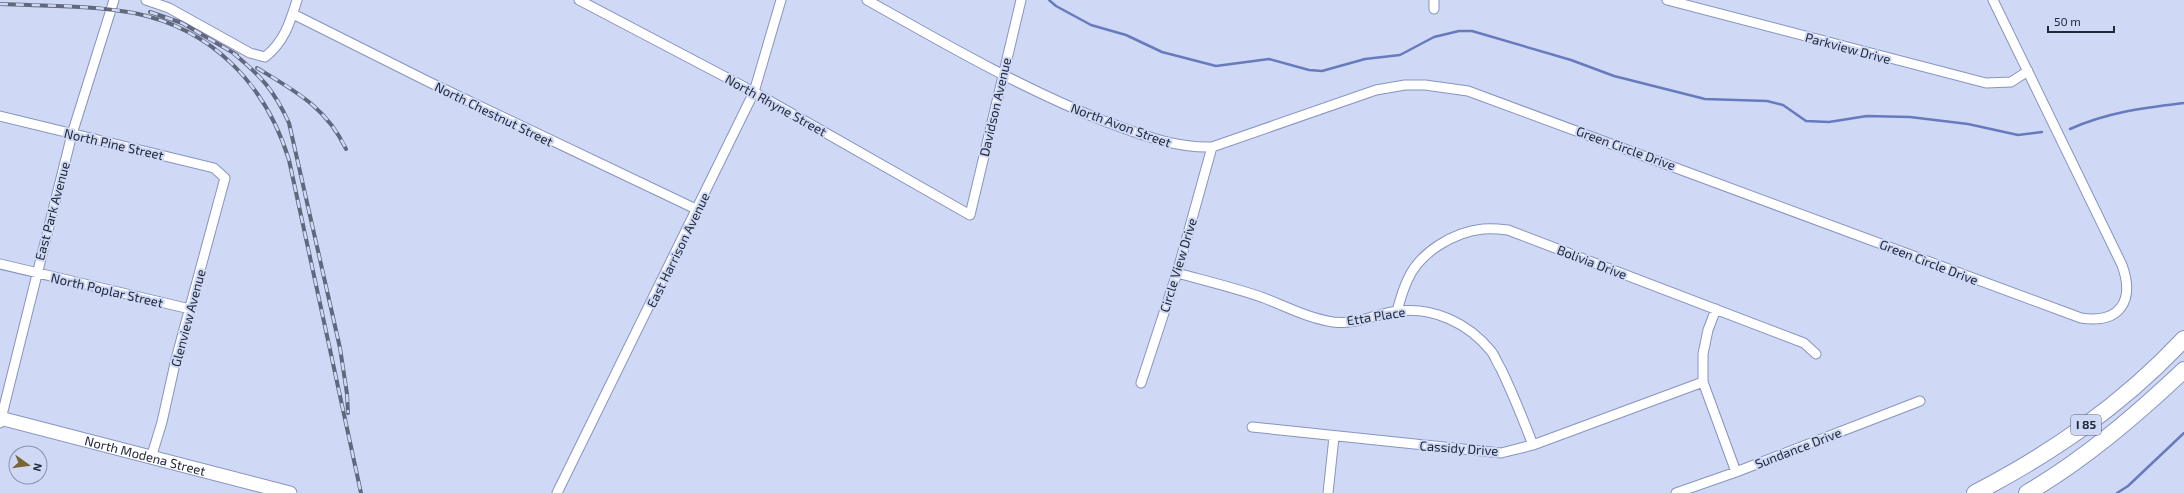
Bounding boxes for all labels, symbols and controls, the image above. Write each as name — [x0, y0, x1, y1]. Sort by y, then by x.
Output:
scale bar — [2048, 8, 2114, 34]
text: 50 m — [2054, 14, 2081, 28]
street label: Parkview Drive — [1803, 29, 1893, 67]
street label: Davidson Avenue — [976, 56, 1014, 158]
street label: North Rhyne Street — [723, 71, 829, 139]
street label: North Chestnut Street — [432, 78, 556, 150]
street label: North Avon Street — [1069, 99, 1173, 151]
street label: Green Circle Drive — [1574, 123, 1678, 173]
street label: North Pine Street — [63, 125, 165, 163]
street label: East Park Avenue — [31, 160, 73, 262]
street label: East Harrison Avenue — [643, 190, 713, 310]
street label: Circle View Drive — [1156, 216, 1200, 314]
street label: Green Circle Drive — [1877, 236, 1981, 288]
street label: Bolivia Drive — [1555, 241, 1629, 283]
street label: Glenview Avenue — [167, 267, 209, 368]
street label: North Poplar Street — [49, 269, 165, 311]
street label: Etta Place — [1346, 303, 1406, 329]
road number: I 85 — [2071, 415, 2101, 435]
street label: Sundance Drive — [1752, 424, 1844, 472]
street label: North Modena Street — [83, 432, 207, 479]
street label: Cassidy Drive — [1419, 437, 1499, 459]
north arrow — [8, 445, 48, 485]
text: N — [31, 462, 45, 473]

